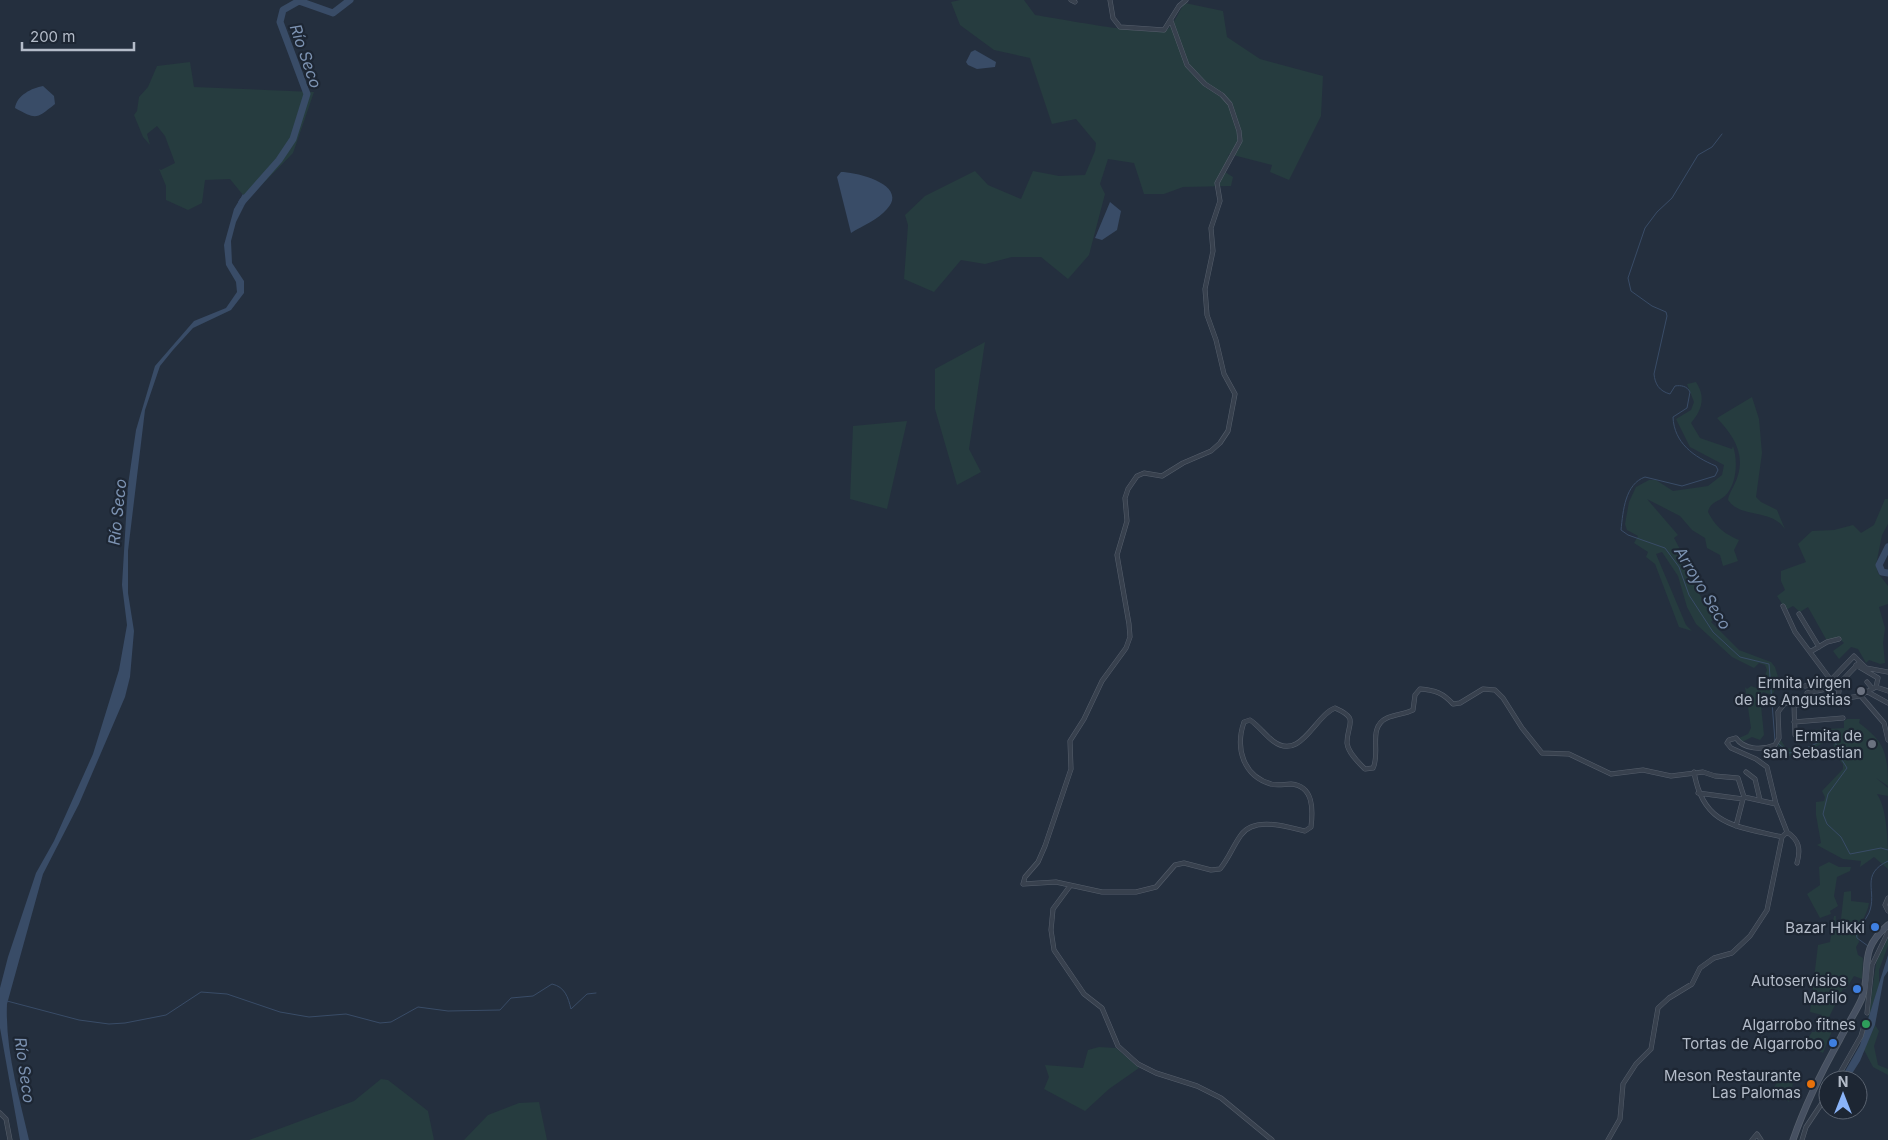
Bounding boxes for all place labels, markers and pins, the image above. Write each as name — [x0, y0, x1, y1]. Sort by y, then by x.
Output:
place label: Ermita virgen de las Angustias — [1735, 673, 1851, 709]
marker: Ermita virgen de las Angustias — [1855, 685, 1867, 697]
place label: Ermita de san Sebastian — [1763, 726, 1862, 762]
marker: Ermita de san Sebastian — [1866, 738, 1878, 750]
place label: Bazar Hikki — [1785, 918, 1865, 937]
marker: Bazar Hikki — [1869, 921, 1881, 933]
place label: Autoservisios Marilo — [1751, 971, 1847, 1007]
marker: Autoservisios Marilo — [1851, 983, 1863, 995]
place label: Algarrobo fitnes — [1742, 1015, 1856, 1034]
marker: Algarrobo fitnes — [1860, 1018, 1872, 1030]
place label: Tortas de Algarrobo — [1682, 1034, 1823, 1053]
marker: Tortas de Algarrobo — [1827, 1037, 1839, 1049]
place label: Meson Restaurante Las Palomas — [1664, 1066, 1801, 1102]
marker: Meson Restaurante Las Palomas — [1805, 1078, 1817, 1090]

